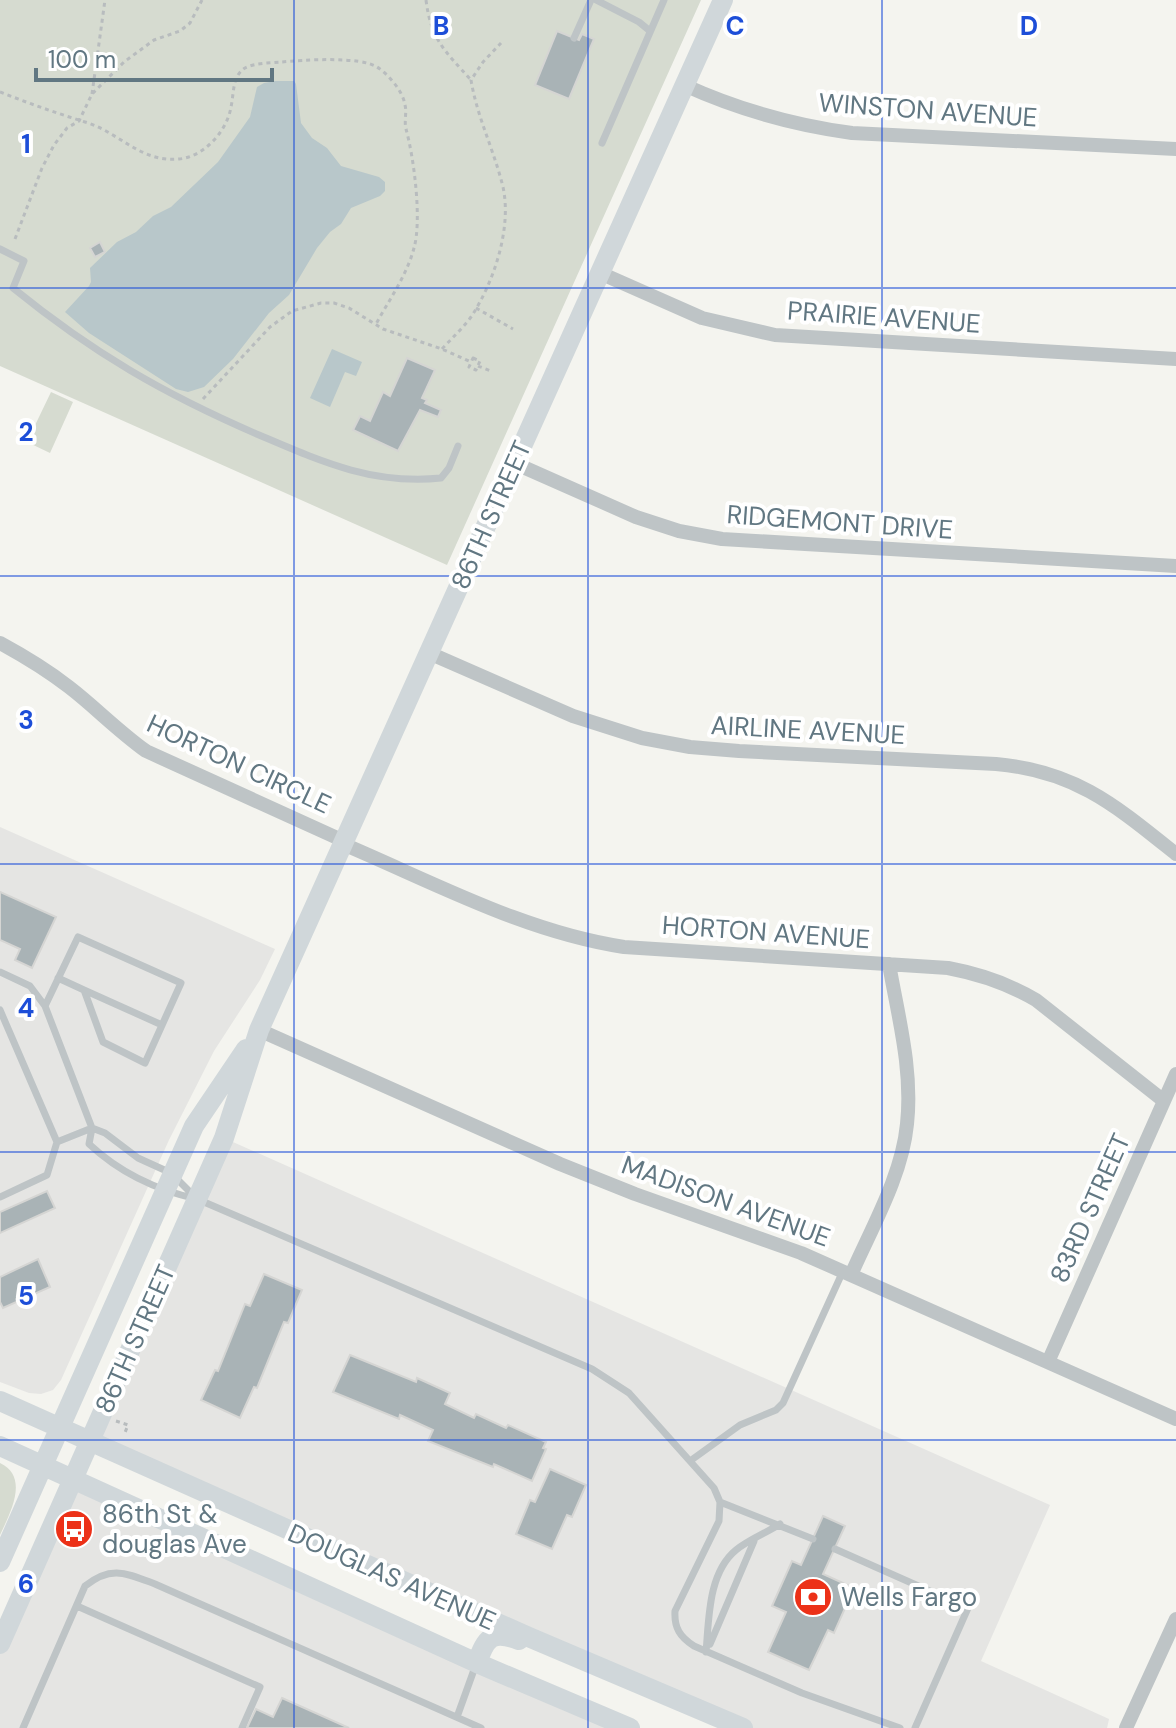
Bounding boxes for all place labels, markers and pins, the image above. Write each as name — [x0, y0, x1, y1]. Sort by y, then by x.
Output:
place label: 86th St & douglas Ave — [102, 1497, 247, 1561]
bus stop icon: 86th St & douglas Ave — [53, 1508, 95, 1550]
bank icon: Wells Fargo — [792, 1576, 834, 1618]
place label: Wells Fargo — [841, 1580, 977, 1614]

